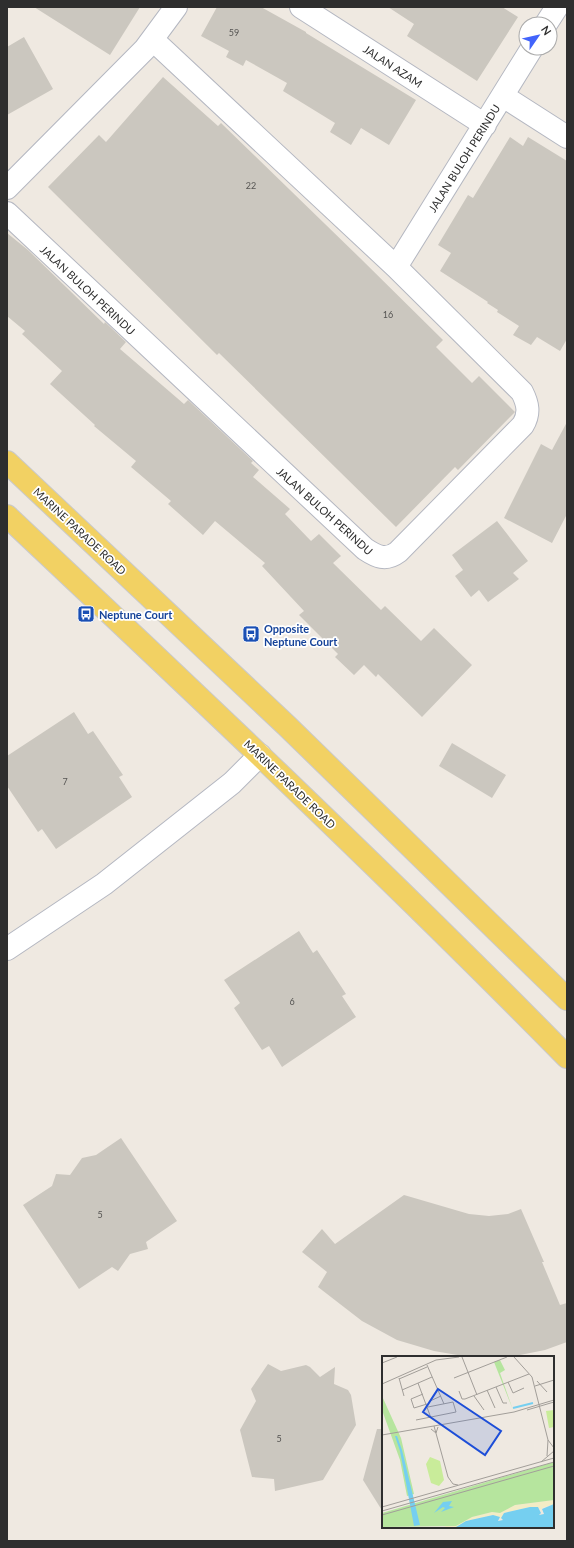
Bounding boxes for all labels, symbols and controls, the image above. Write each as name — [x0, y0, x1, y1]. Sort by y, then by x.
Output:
north arrow — [518, 16, 558, 56]
text: N — [539, 23, 554, 37]
house number: 59 — [229, 27, 239, 38]
street label: JALAN AZAM — [361, 42, 425, 90]
street label: JALAN BULOH PERINDU — [425, 102, 503, 214]
house number: 22 — [246, 180, 256, 191]
street label: JALAN BULOH PERINDU — [38, 243, 138, 337]
house number: 16 — [383, 309, 393, 320]
street label: JALAN BULOH PERINDU — [274, 464, 376, 558]
street label: MARINE PARADE ROAD — [31, 485, 129, 577]
bus stop icon: Neptune Court — [76, 604, 96, 624]
place label: Neptune Court — [99, 608, 173, 621]
place label: Opposite Neptune Court — [264, 622, 338, 648]
bus stop icon: Opposite Neptune Court — [241, 624, 261, 644]
street label: MARINE PARADE ROAD — [242, 737, 338, 831]
house number: 7 — [62, 776, 68, 787]
house number: 6 — [289, 996, 295, 1007]
house number: 5 — [97, 1209, 103, 1220]
inset map — [382, 1356, 554, 1528]
house number: 5 — [276, 1433, 282, 1444]

